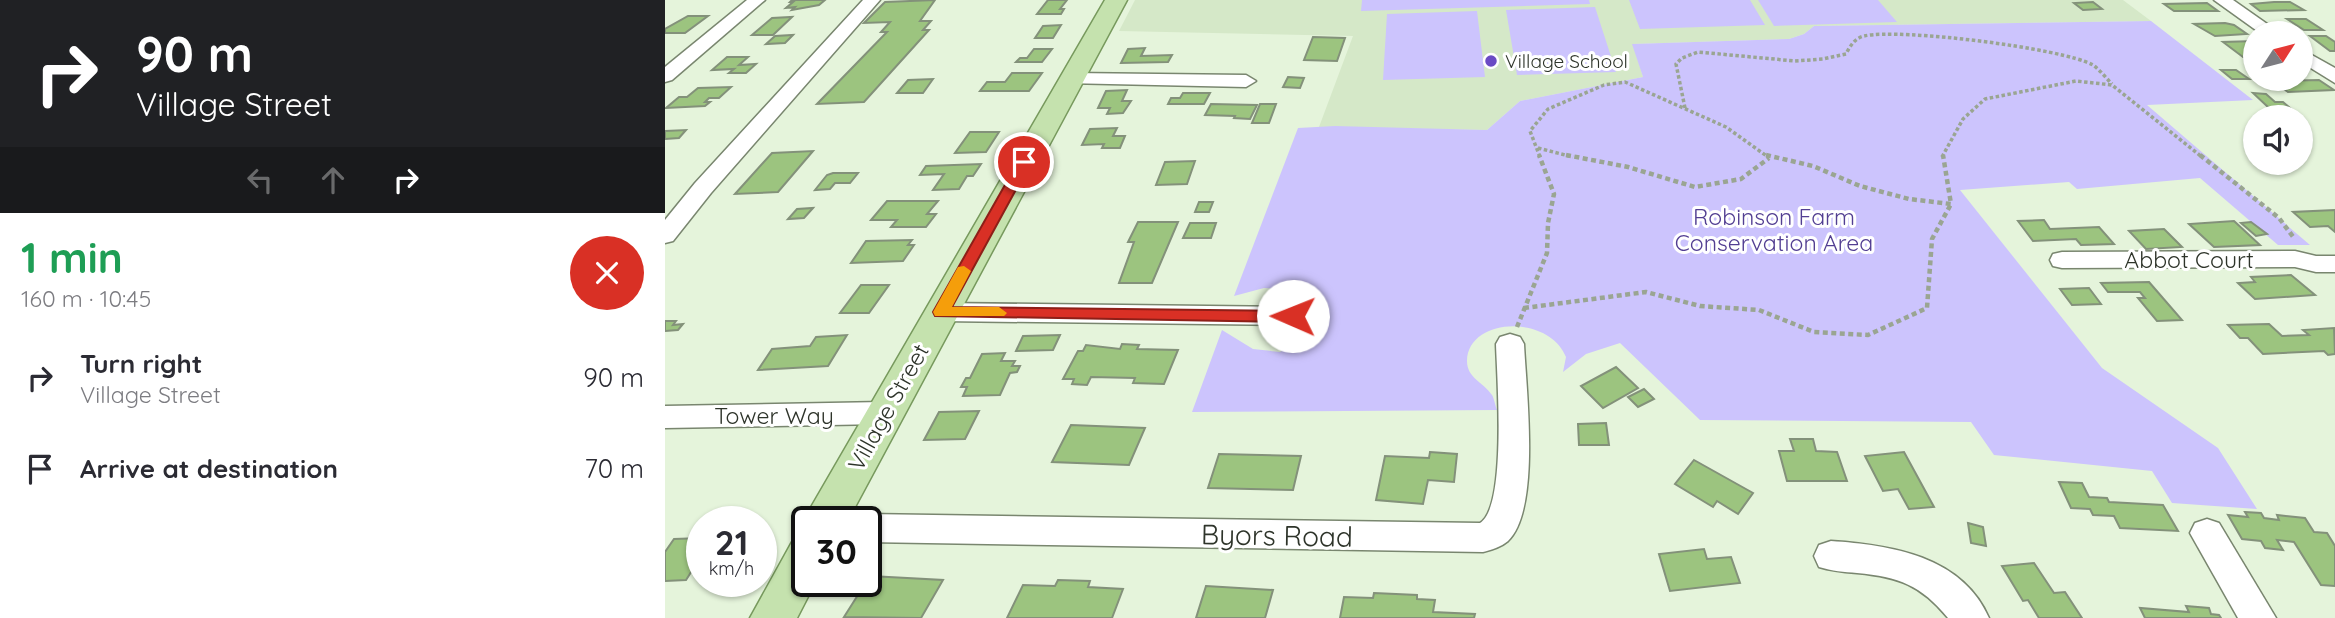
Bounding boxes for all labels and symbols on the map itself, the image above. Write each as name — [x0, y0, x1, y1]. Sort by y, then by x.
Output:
north arrow — [2243, 21, 2313, 91]
place label: Village School — [1505, 49, 1628, 73]
marker: Village School — [1483, 53, 1499, 69]
pin — [994, 132, 1054, 192]
park label: Robinson Farm Conservation Area — [1675, 202, 1873, 257]
street label: Abbot Court — [2124, 245, 2254, 274]
position arrow — [1256, 279, 1330, 353]
street label: Village Street — [841, 338, 935, 476]
street label: Tower Way — [714, 401, 834, 430]
speed limit sign: 30 — [791, 506, 882, 597]
street label: Byors Road — [1201, 516, 1353, 554]

